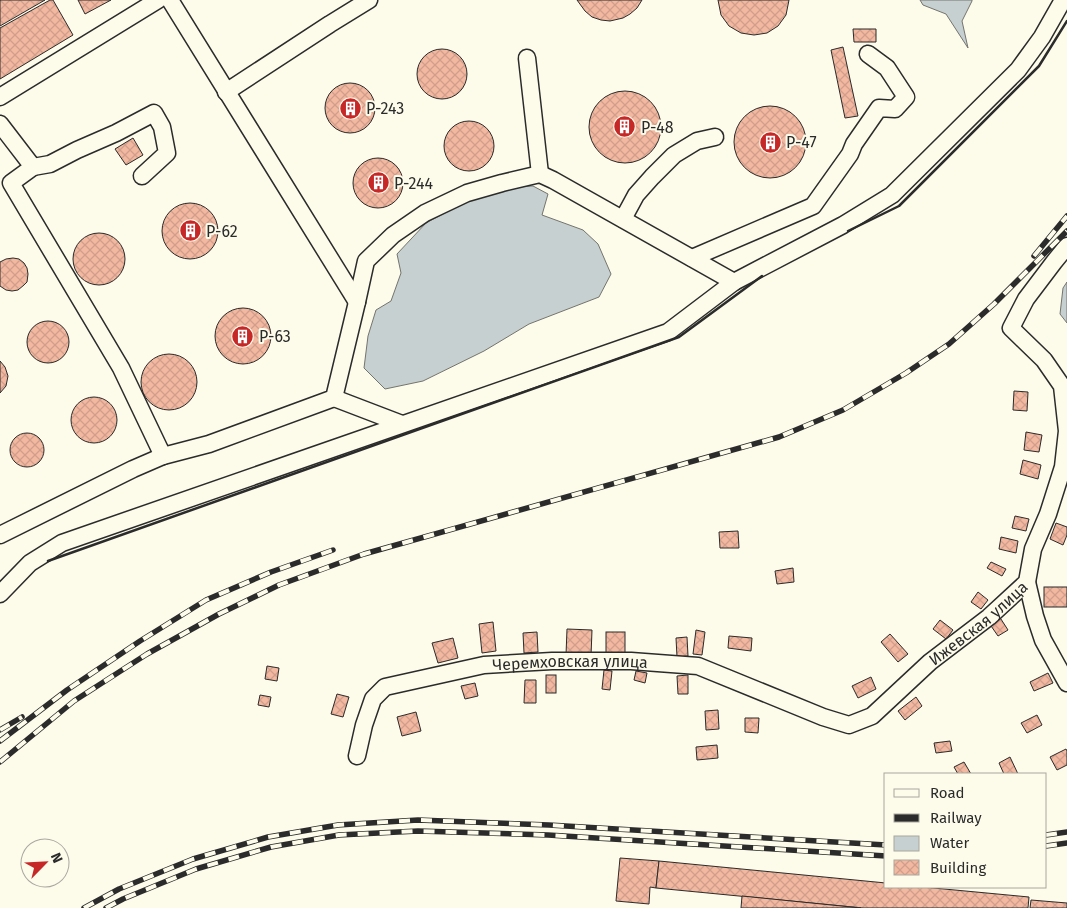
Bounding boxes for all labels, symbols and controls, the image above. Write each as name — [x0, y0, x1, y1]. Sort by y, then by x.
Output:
building icon: Р-243 — [338, 96, 362, 120]
place label: Р-243 — [366, 99, 404, 118]
building icon: Р-48 — [613, 115, 637, 139]
place label: Р-48 — [641, 118, 674, 137]
building icon: Р-47 — [758, 130, 782, 154]
place label: Р-47 — [786, 133, 817, 152]
building icon: Р-244 — [366, 171, 390, 195]
place label: Р-244 — [394, 174, 434, 193]
building icon: Р-62 — [178, 219, 202, 243]
place label: Р-62 — [206, 222, 238, 241]
building icon: Р-63 — [231, 324, 255, 348]
place label: Р-63 — [259, 327, 291, 346]
street label: Ижевская улица — [925, 577, 1031, 669]
street label: Черемховская улица — [492, 651, 649, 674]
legend — [884, 773, 1047, 888]
text: Road — [930, 784, 965, 802]
text: Railway — [930, 809, 982, 827]
text: Water — [930, 834, 969, 852]
north arrow — [20, 838, 70, 888]
text: N — [47, 850, 66, 866]
text: Building — [930, 859, 986, 877]

